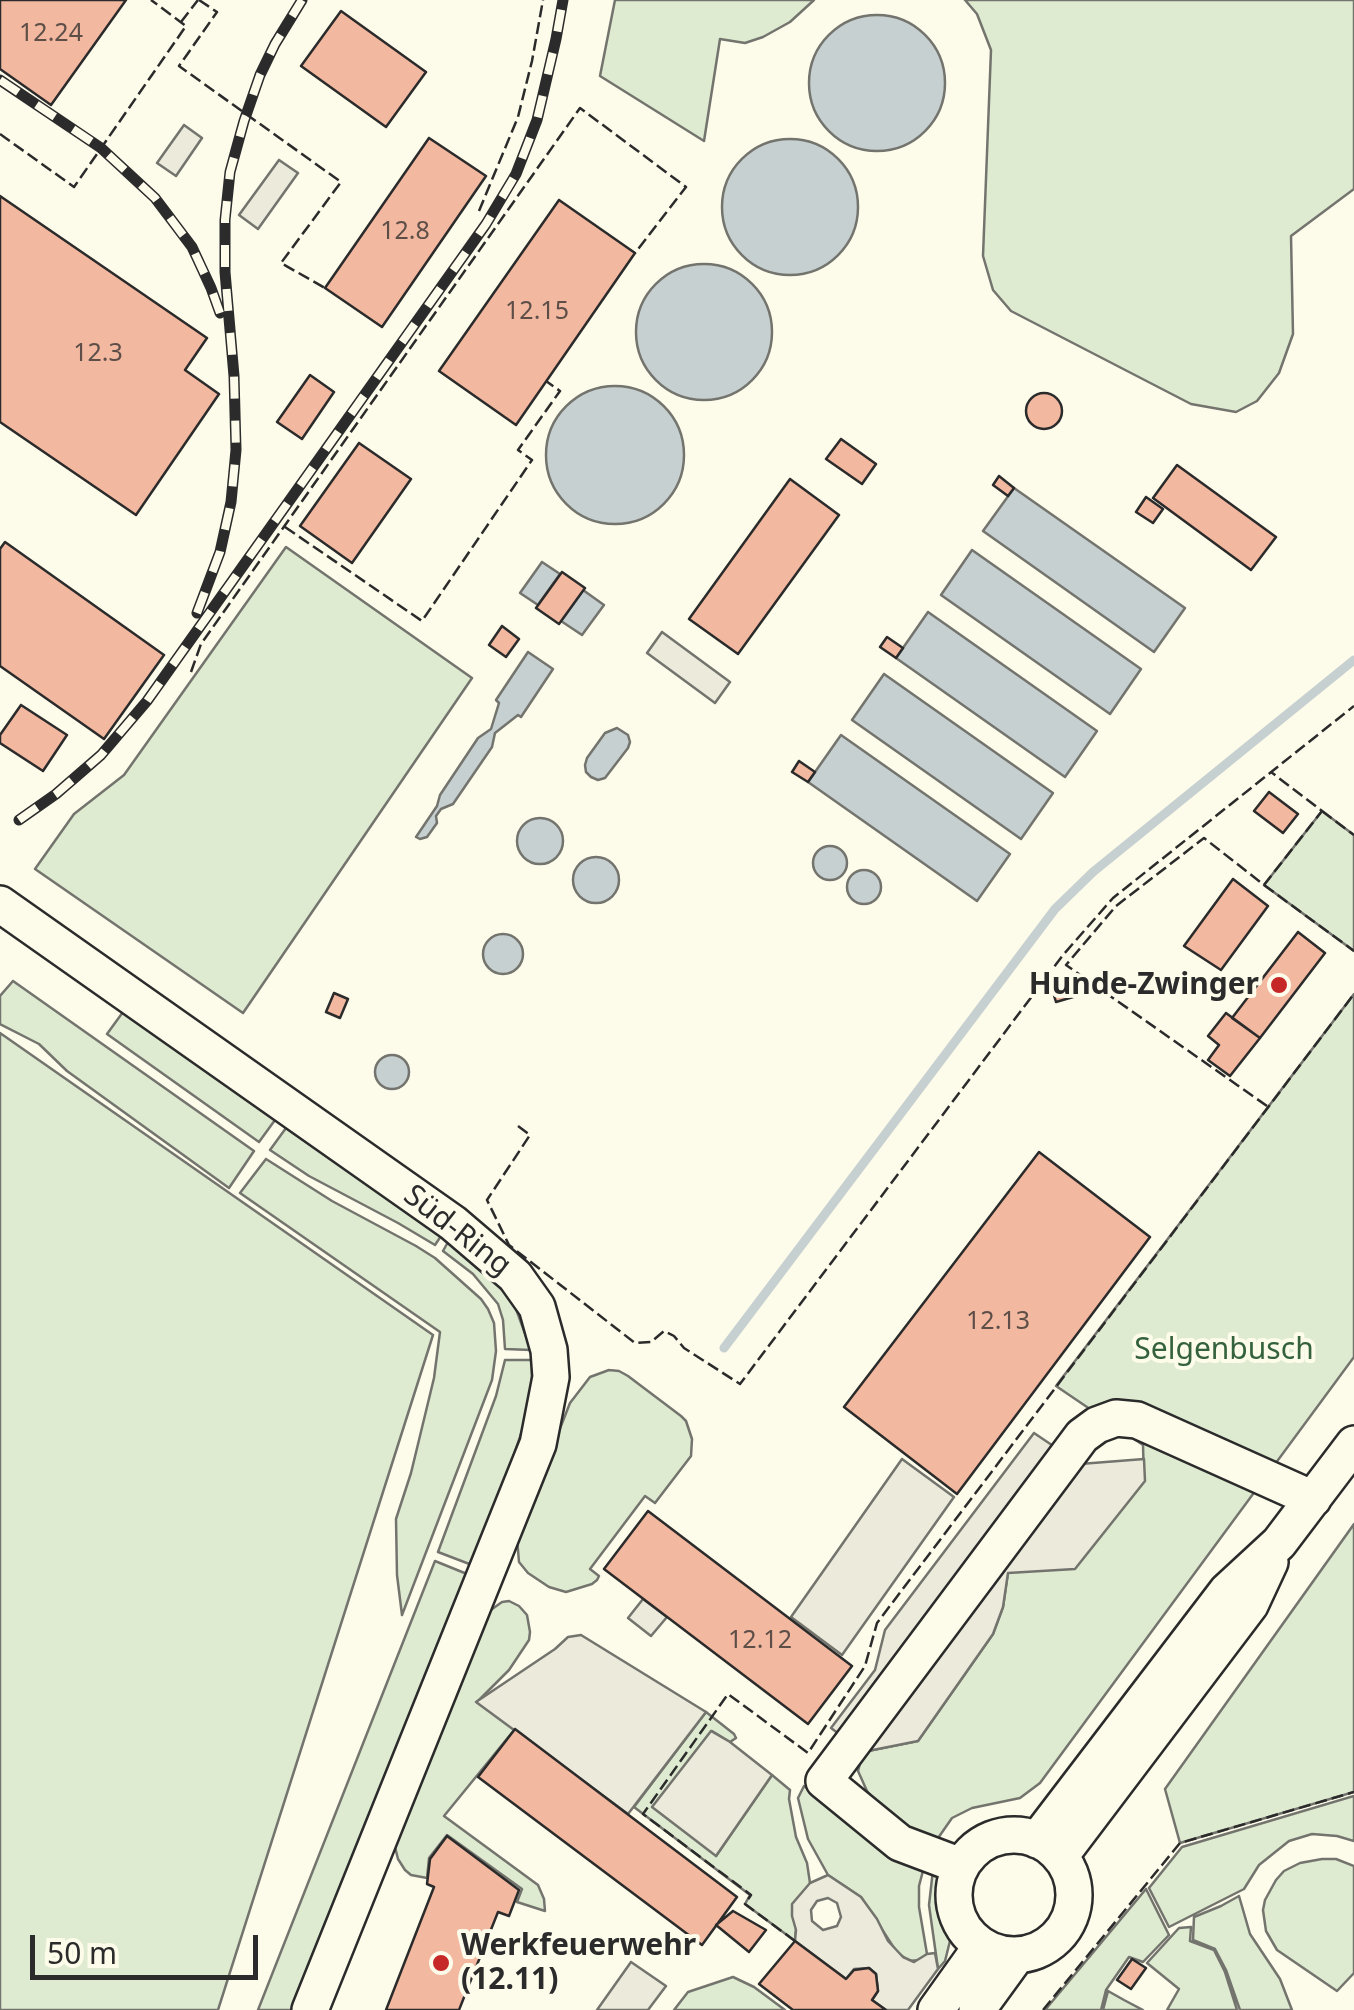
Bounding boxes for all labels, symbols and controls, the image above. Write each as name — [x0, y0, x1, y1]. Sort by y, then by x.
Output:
house number: 12.24 — [19, 19, 83, 49]
house number: 12.8 — [380, 217, 430, 247]
house number: 12.15 — [505, 297, 569, 327]
house number: 12.3 — [73, 339, 123, 369]
place label: Hunde-Zwinger — [1029, 967, 1259, 1003]
marker: Hunde-Zwinger — [1268, 974, 1290, 996]
street label: Süd-Ring — [396, 1178, 518, 1284]
house number: 12.13 — [966, 1307, 1030, 1337]
park label: Selgenbusch — [1134, 1332, 1314, 1368]
house number: 12.12 — [728, 1626, 792, 1656]
scale bar — [35, 1915, 262, 1977]
place label: Werkfeuerwehr (12.11) — [461, 1928, 696, 1998]
text: 50 m — [47, 1932, 117, 1973]
marker: Werkfeuerwehr (12.11) — [430, 1952, 452, 1974]

